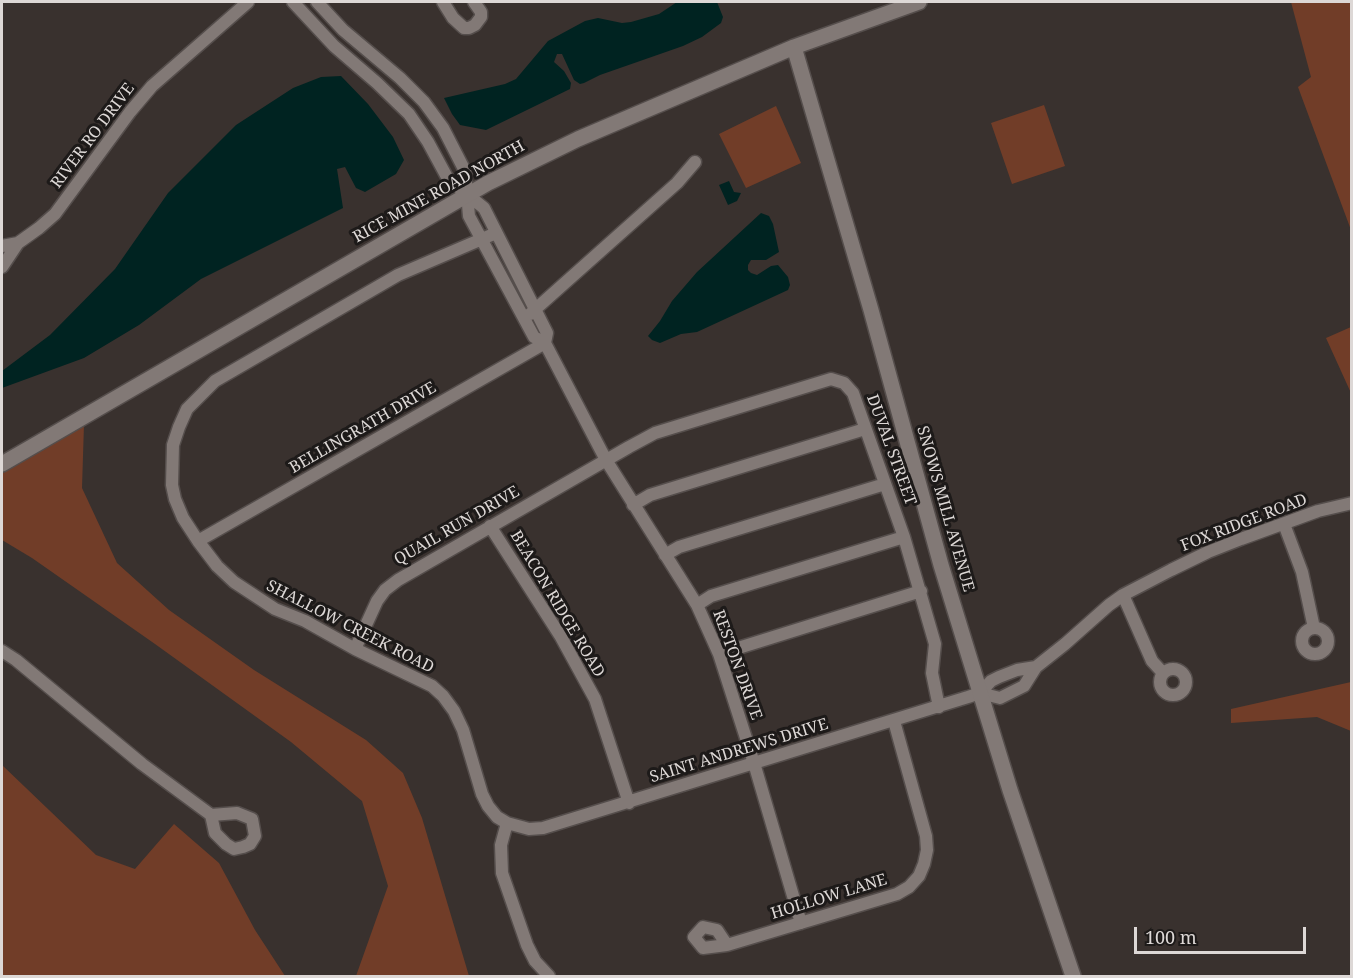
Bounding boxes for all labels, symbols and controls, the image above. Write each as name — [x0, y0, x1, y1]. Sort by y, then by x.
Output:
street label: RIVER RO DRIVE — [47, 80, 139, 192]
street label: RICE MINE ROAD NORTH — [350, 137, 528, 247]
street label: BELLINGRATH DRIVE — [286, 378, 440, 478]
street label: DUVAL STREET — [862, 392, 920, 508]
street label: SNOWS MILL AVENUE — [912, 424, 978, 594]
street label: QUAIL RUN DRIVE — [391, 482, 523, 570]
street label: FOX RIDGE ROAD — [1178, 490, 1310, 556]
street label: BEACON RIDGE ROAD — [506, 527, 608, 681]
street label: SHALLOW CREEK ROAD — [263, 576, 437, 678]
street label: RESTON DRIVE — [708, 608, 766, 722]
street label: SAINT ANDREWS DRIVE — [648, 715, 830, 787]
street label: HOLLOW LANE — [769, 870, 889, 924]
scale bar — [1137, 915, 1310, 953]
text: 100 m — [1145, 925, 1197, 949]

